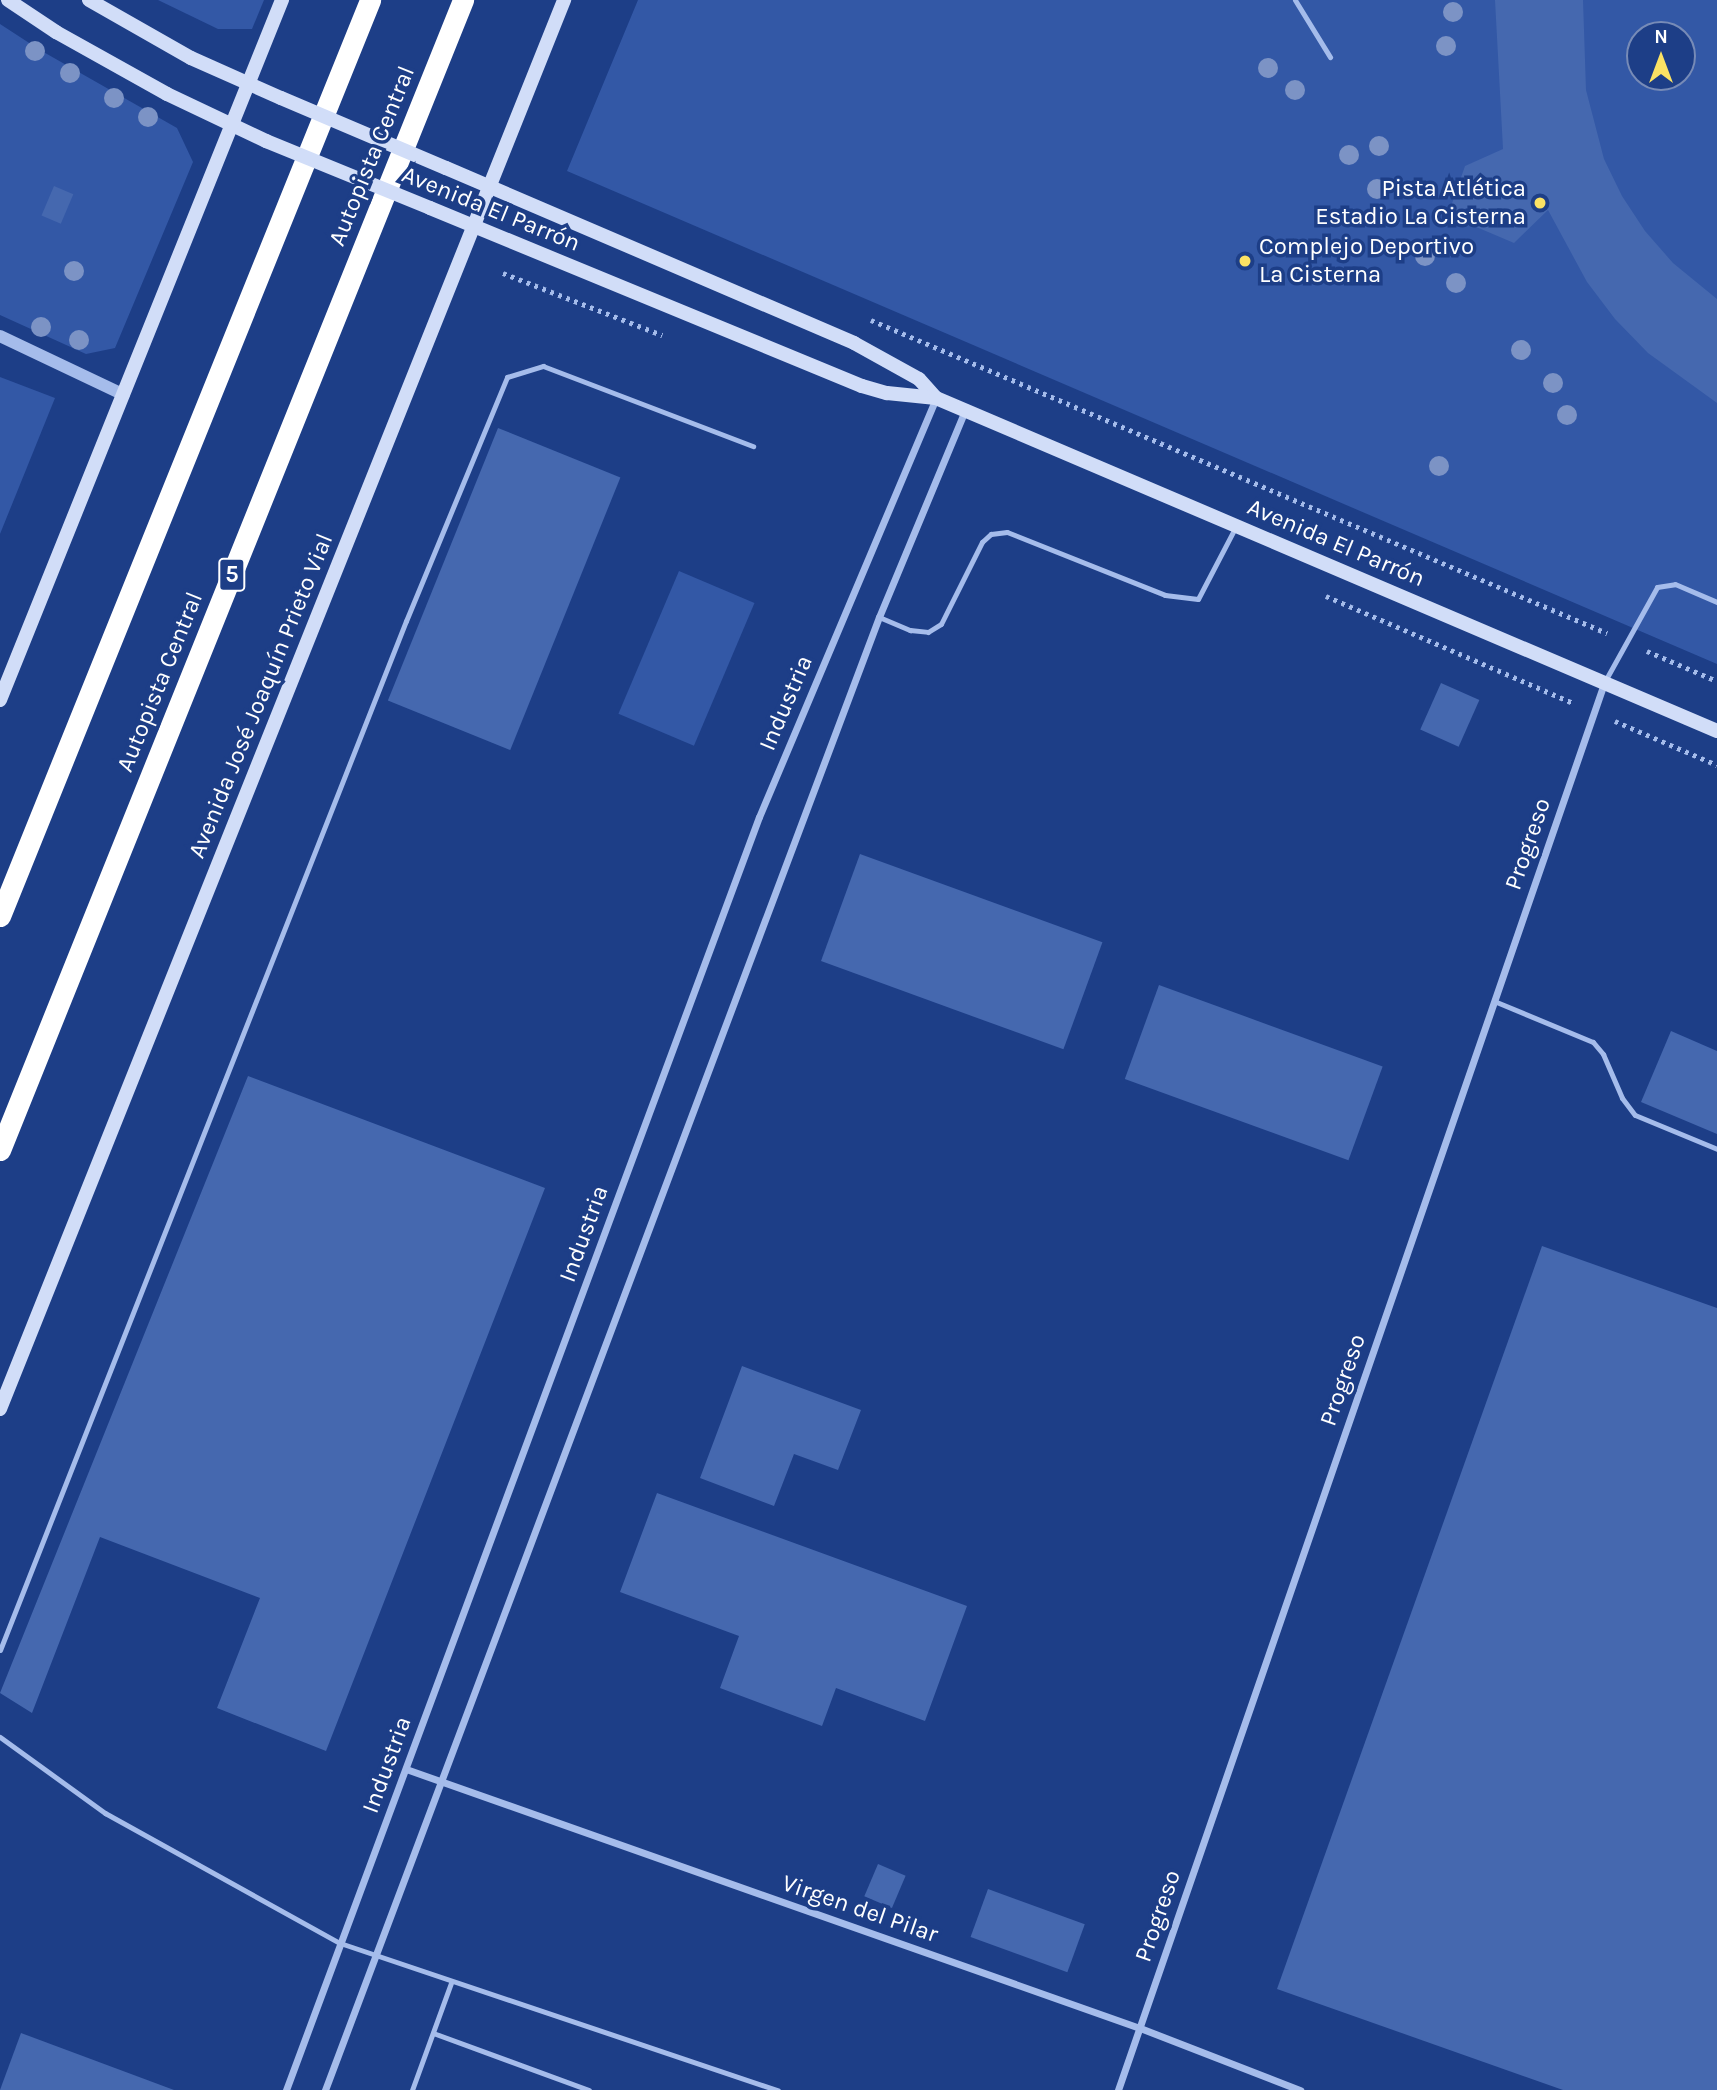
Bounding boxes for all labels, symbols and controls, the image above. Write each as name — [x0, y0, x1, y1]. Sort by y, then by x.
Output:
north arrow — [1626, 21, 1696, 91]
text: N — [1654, 26, 1668, 48]
street label: Autopista Central — [323, 62, 421, 250]
street label: Avenida El Parrón — [398, 160, 584, 258]
place label: Pista Atlética Estadio La Cisterna — [1315, 175, 1526, 231]
marker: Pista Atlética Estadio La Cisterna — [1532, 195, 1548, 211]
place label: Complejo Deportivo La Cisterna — [1259, 233, 1474, 289]
marker: Complejo Deportivo La Cisterna — [1237, 253, 1253, 269]
street label: Avenida El Parrón — [1243, 493, 1429, 593]
street label: Avenida José Joaquín Prieto Vial — [183, 529, 339, 863]
road number: 5 — [218, 555, 246, 594]
street label: Autopista Central — [111, 588, 209, 776]
street label: Industria — [753, 651, 819, 755]
street label: Progreso — [1499, 794, 1557, 894]
street label: Industria — [553, 1182, 615, 1286]
street label: Progreso — [1314, 1330, 1372, 1430]
street label: Industria — [356, 1713, 418, 1817]
street label: Progreso — [1129, 1866, 1187, 1966]
street label: Virgen del Pilar — [778, 1869, 942, 1949]

